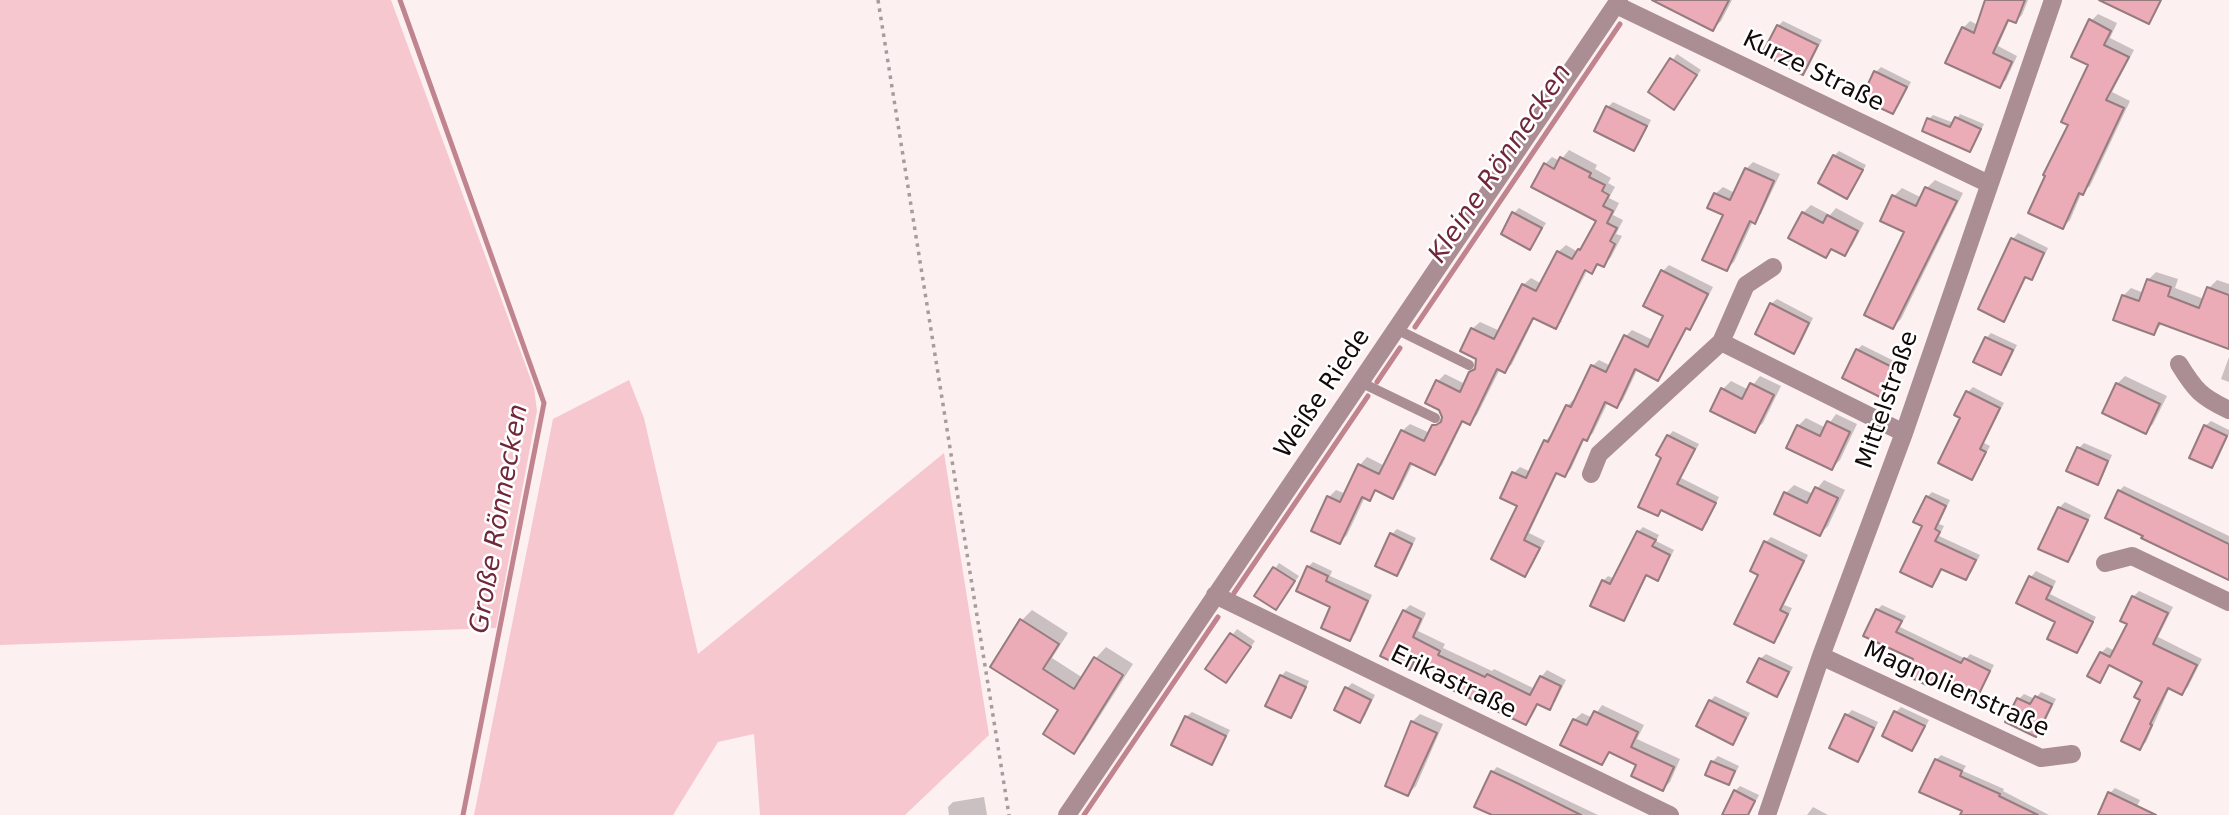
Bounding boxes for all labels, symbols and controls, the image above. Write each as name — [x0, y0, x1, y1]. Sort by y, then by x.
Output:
street label: Kurze Straße — [1738, 25, 1888, 119]
water label: Kleine Rönnecken — [1423, 59, 1579, 269]
street label: Weiße Riede — [1269, 324, 1377, 464]
street label: Mittelstraße — [1851, 327, 1925, 473]
water label: Große Rönnecken — [464, 402, 536, 636]
street label: Magnolienstraße — [1859, 636, 2053, 744]
street label: Erikastraße — [1385, 640, 1521, 726]

